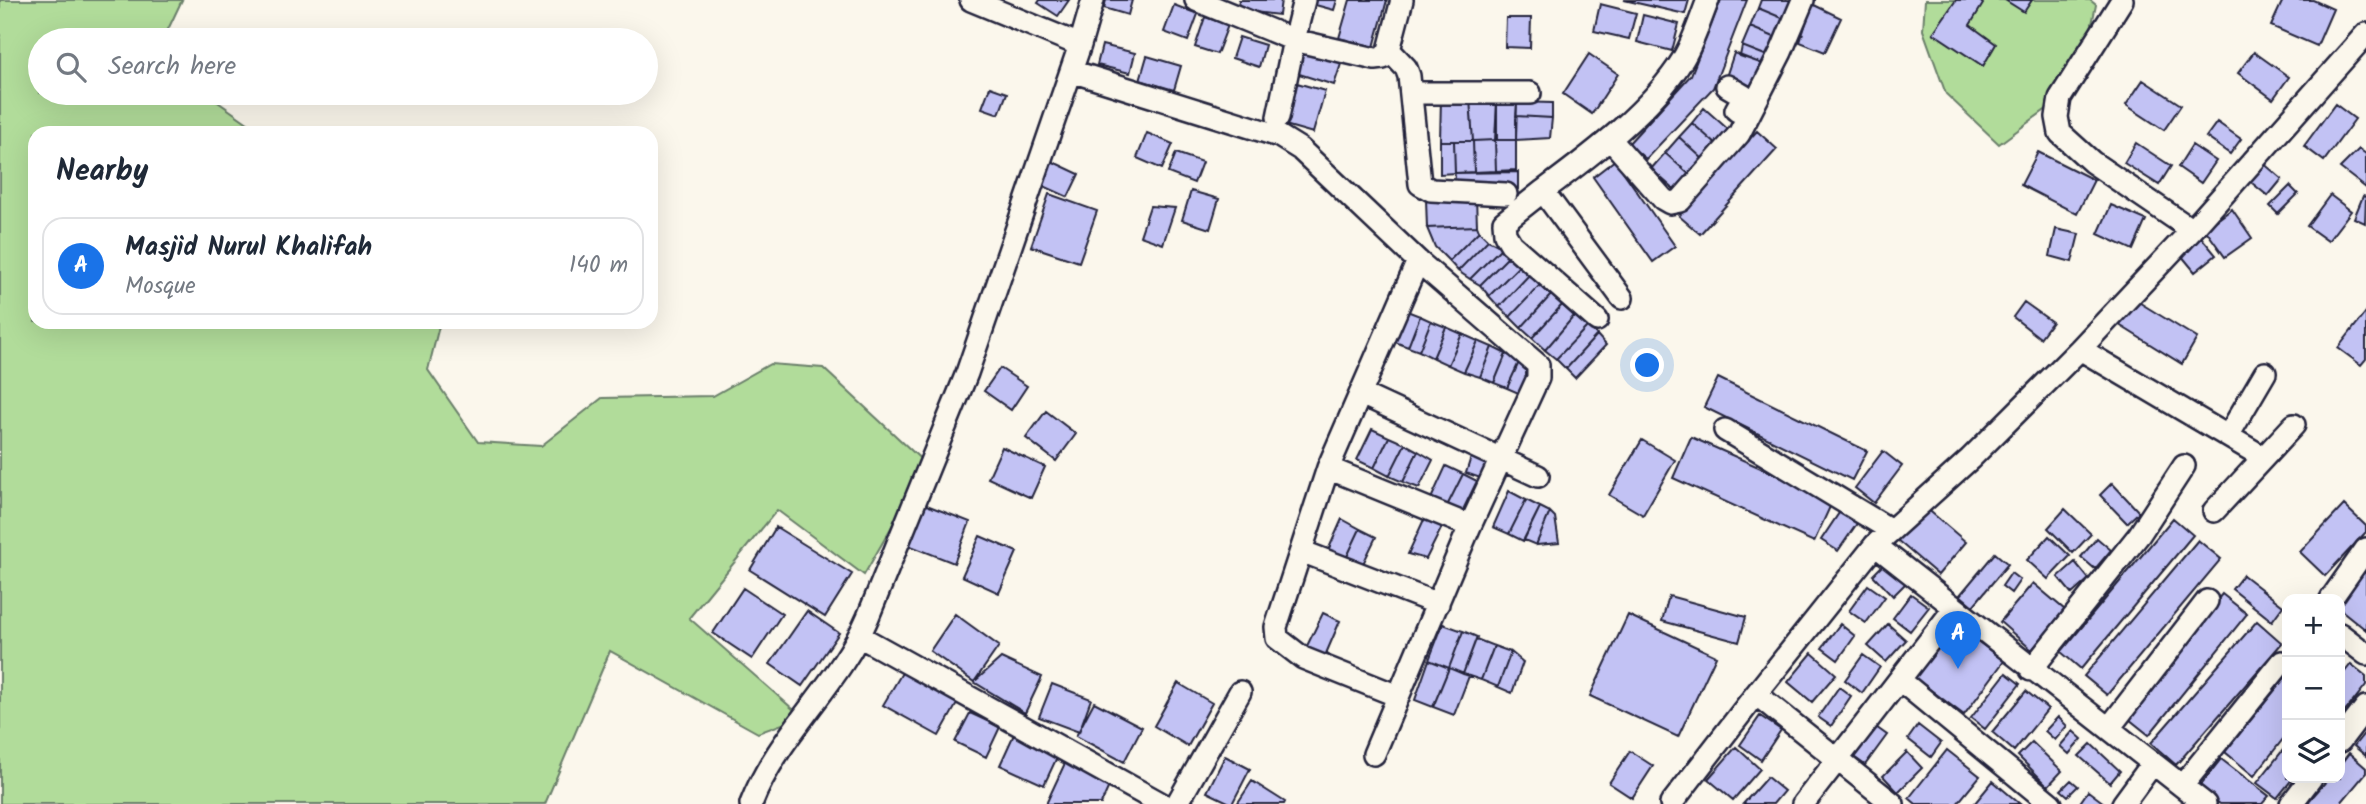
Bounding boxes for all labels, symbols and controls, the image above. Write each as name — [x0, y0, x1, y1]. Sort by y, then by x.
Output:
search box — [28, 28, 658, 105]
text: Search here — [108, 46, 236, 88]
icon: search — [52, 48, 90, 86]
text: Nearby — [56, 148, 148, 196]
text: Masjid Nurul Khalifah — [125, 227, 372, 269]
text: A — [74, 248, 88, 284]
text: 140 m — [569, 248, 628, 284]
text: Mosque — [125, 269, 196, 305]
your location — [1630, 348, 1664, 382]
map controls — [2282, 594, 2345, 783]
button: + — [2282, 594, 2345, 657]
pin: A — [1935, 611, 1981, 669]
button: − — [2282, 657, 2345, 720]
button: layers — [2282, 720, 2345, 783]

